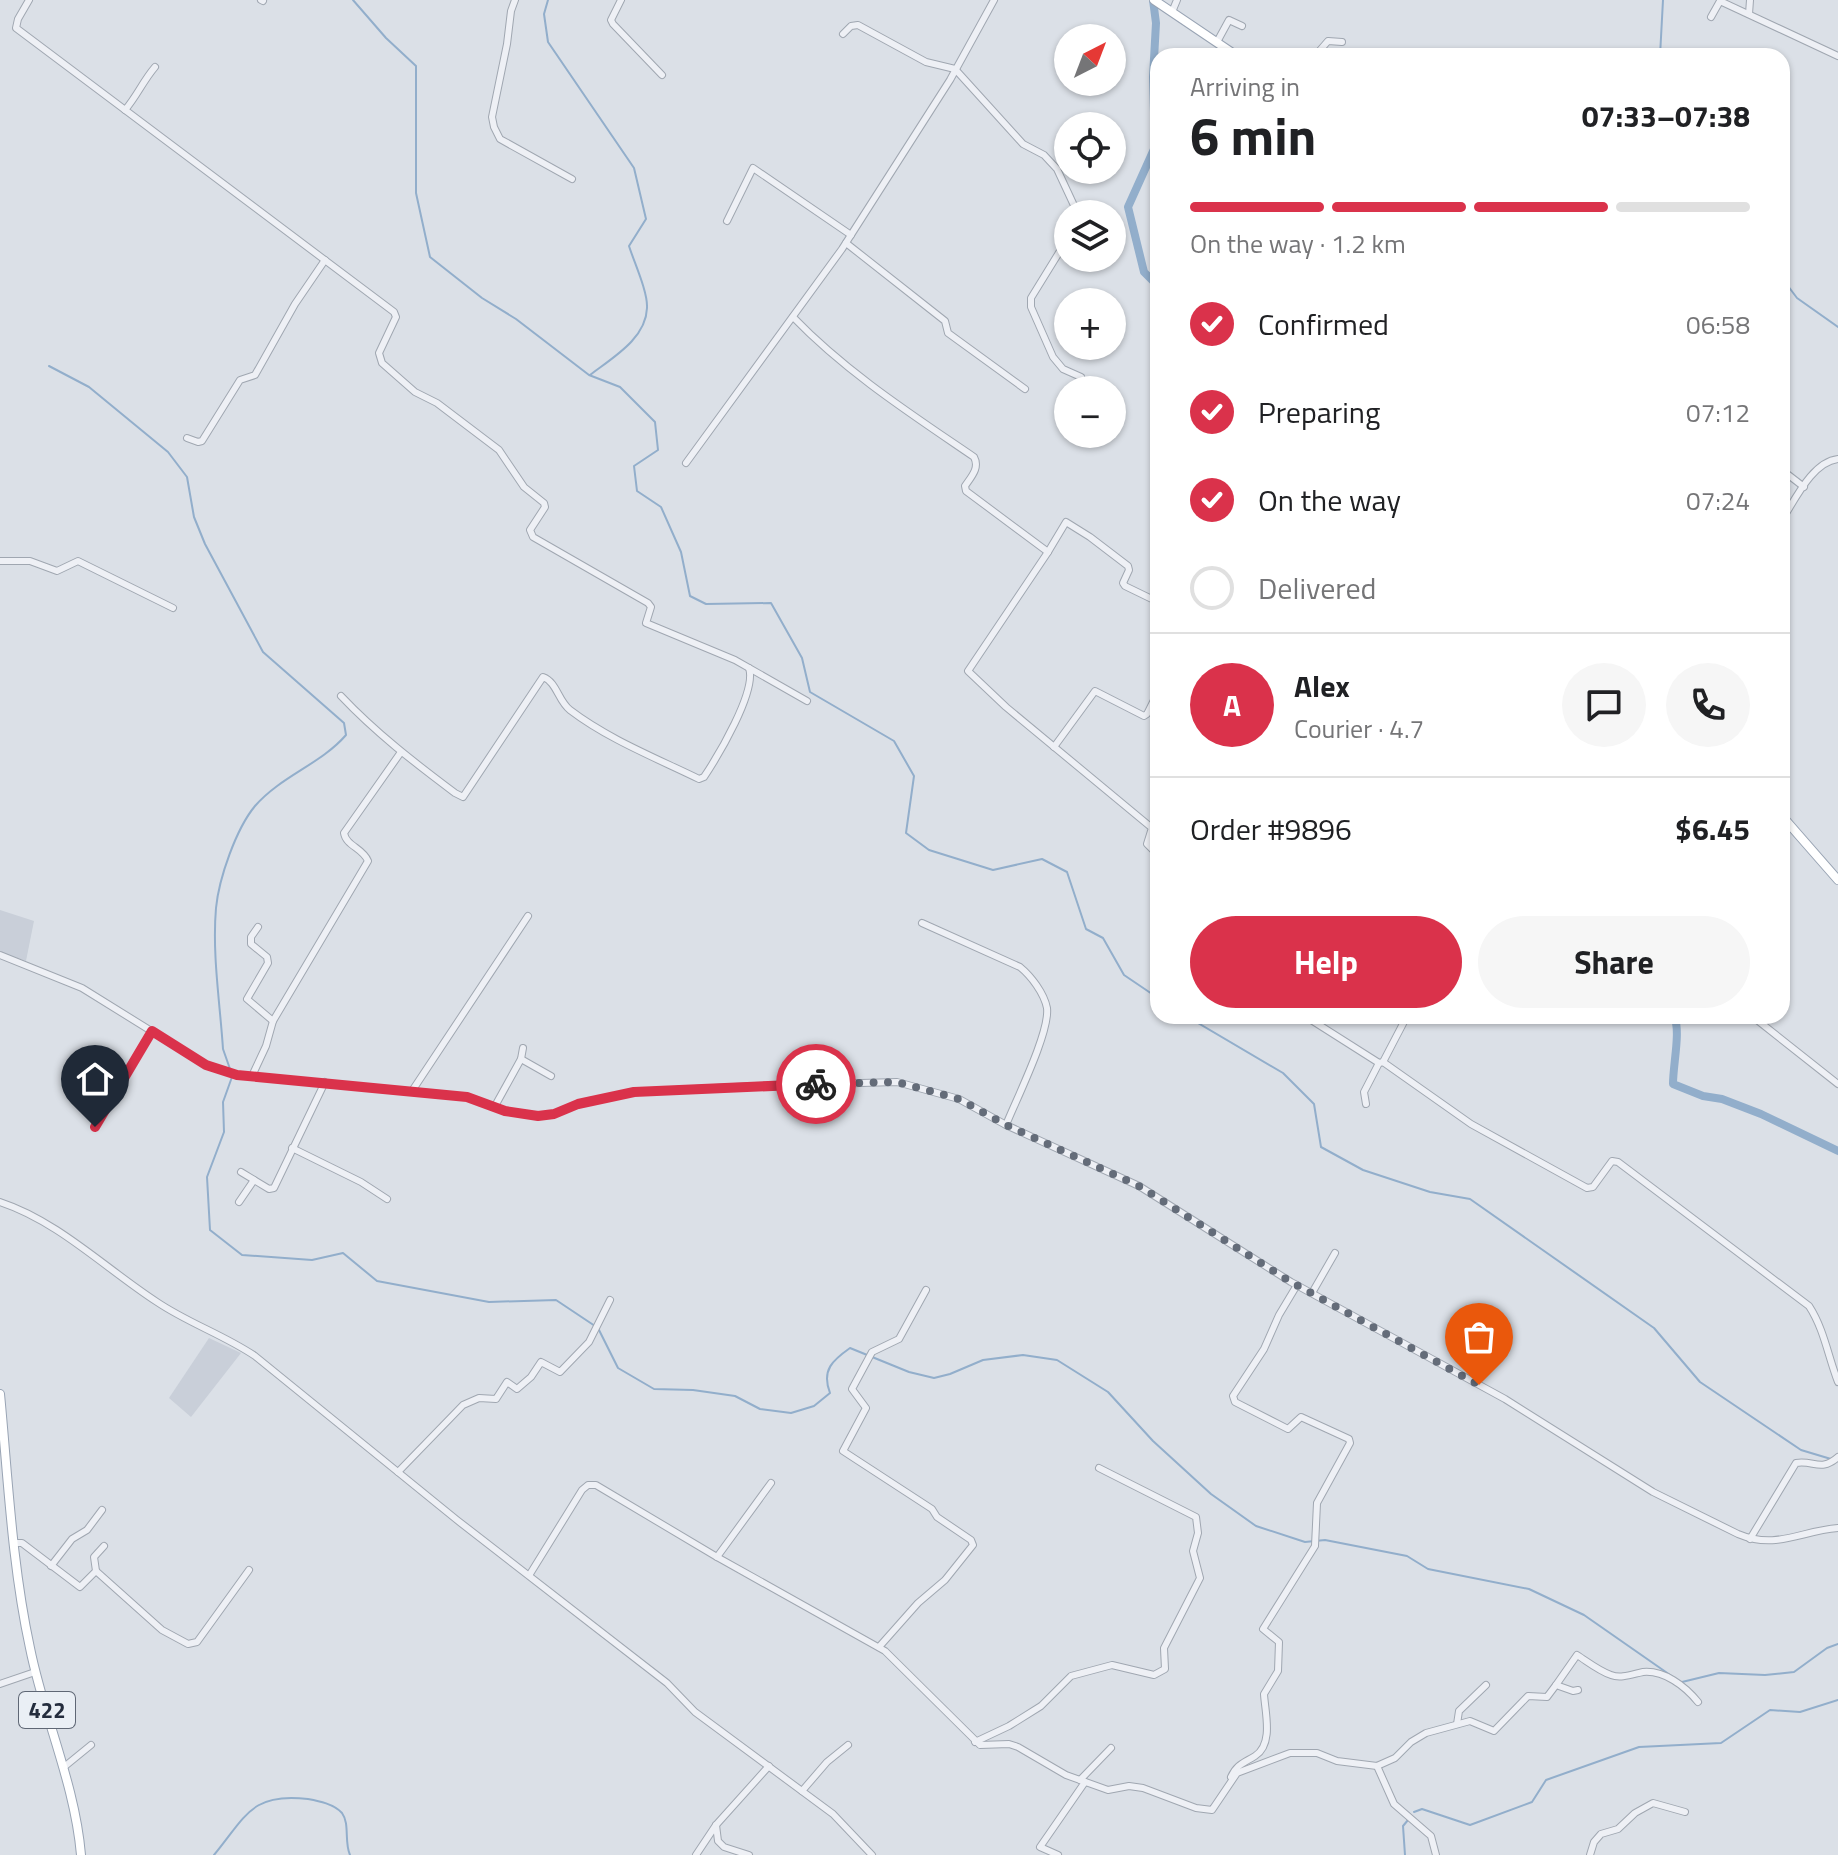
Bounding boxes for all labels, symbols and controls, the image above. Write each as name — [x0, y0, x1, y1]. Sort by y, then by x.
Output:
north arrow — [1054, 24, 1126, 96]
map controls — [1054, 24, 1126, 448]
text: Arriving in — [1190, 67, 1300, 106]
text: 07:33–07:38 — [1582, 93, 1750, 139]
text: 6 min — [1190, 96, 1316, 175]
button: locate — [1054, 112, 1126, 184]
button: layers — [1054, 200, 1126, 272]
text: On the way · 1.2 km — [1190, 224, 1406, 263]
button: + — [1054, 288, 1126, 360]
text: Confirmed — [1258, 301, 1389, 347]
icon: check — [1190, 302, 1234, 346]
text: 06:58 — [1686, 305, 1750, 344]
button: − — [1054, 376, 1126, 448]
text: Preparing — [1258, 389, 1380, 435]
icon: check — [1190, 390, 1234, 434]
text: 07:12 — [1686, 393, 1750, 432]
text: On the way — [1258, 477, 1401, 523]
icon: check — [1190, 478, 1234, 522]
text: 07:24 — [1686, 481, 1750, 520]
text: Delivered — [1258, 565, 1376, 611]
text: Alex — [1294, 663, 1350, 709]
button: chat — [1562, 663, 1646, 747]
button: phone — [1666, 663, 1750, 747]
text: A — [1223, 682, 1241, 728]
text: Courier · 4.7 — [1294, 709, 1424, 748]
text: Order #9896 — [1190, 806, 1352, 852]
text: $6.45 — [1675, 806, 1750, 852]
button: Help — [1190, 916, 1462, 1008]
button: Share — [1478, 916, 1750, 1008]
courier — [776, 1044, 856, 1124]
pin — [61, 1045, 129, 1127]
icon: home — [73, 1057, 117, 1101]
icon: bike — [794, 1062, 838, 1106]
pin — [1445, 1303, 1513, 1385]
icon: bag — [1457, 1315, 1501, 1359]
road number: 422 — [19, 1692, 75, 1728]

